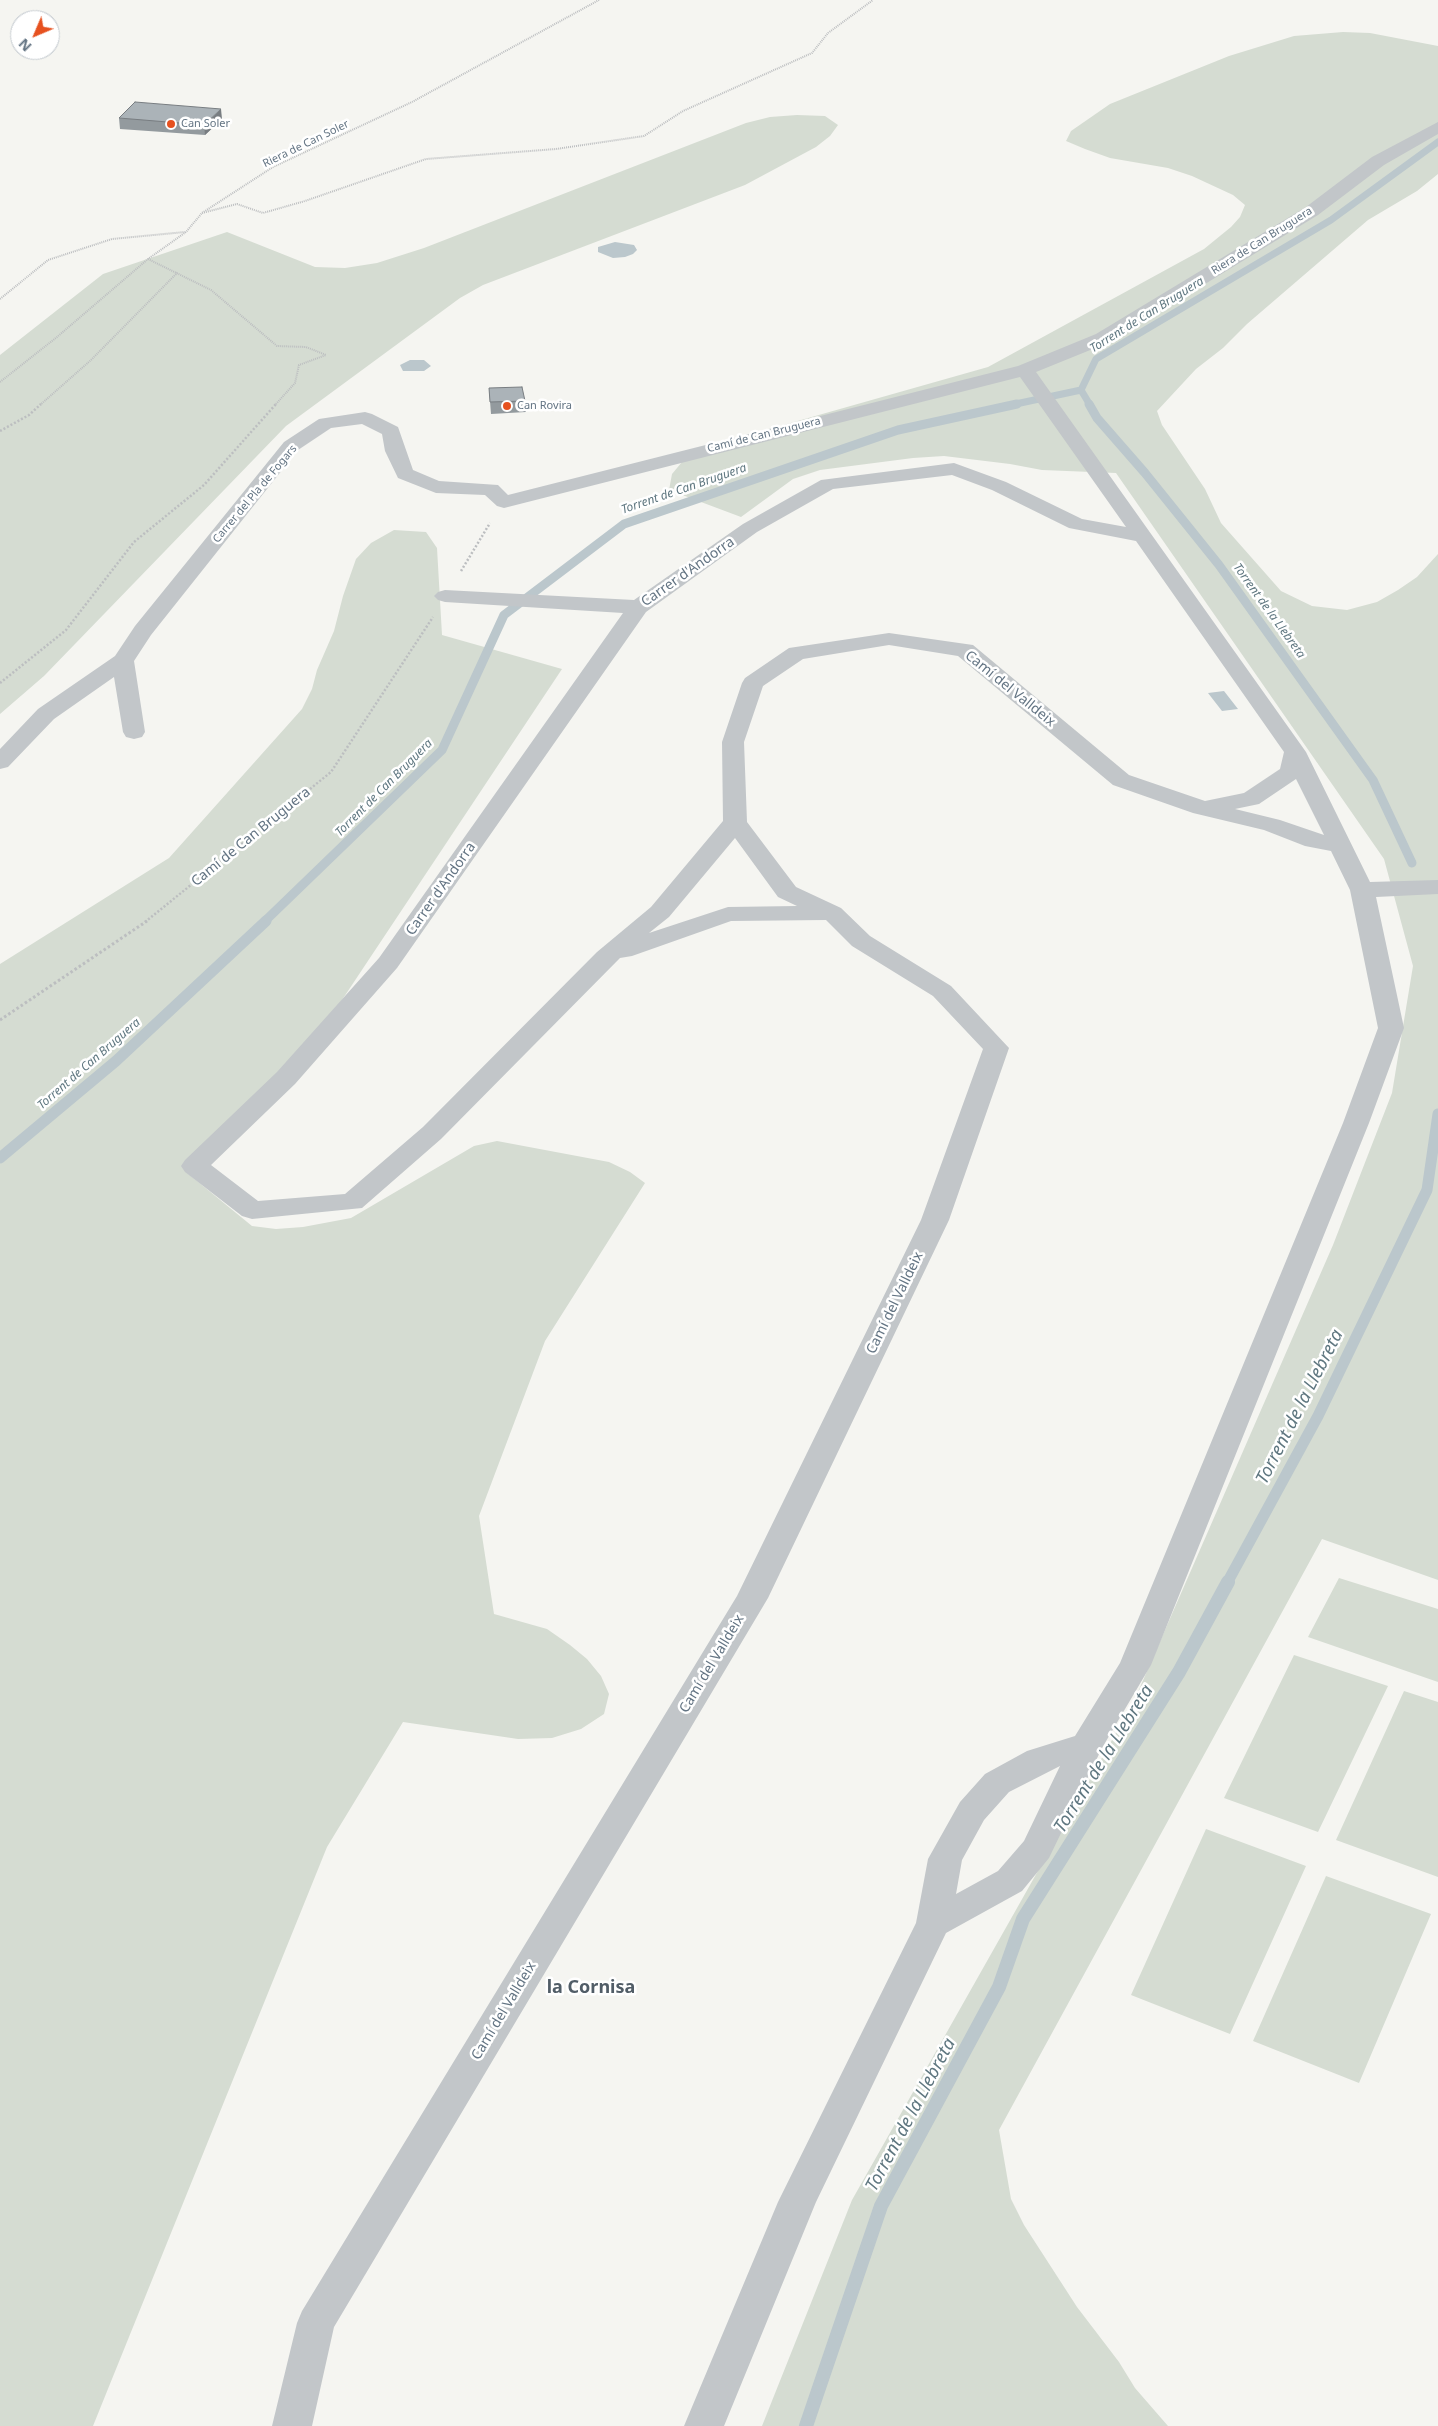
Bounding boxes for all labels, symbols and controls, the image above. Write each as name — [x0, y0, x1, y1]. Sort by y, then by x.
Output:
north arrow — [10, 10, 60, 60]
text: N — [14, 35, 35, 56]
place label: Can Soler — [181, 117, 230, 131]
street label: Riera de Can Soler — [261, 117, 351, 171]
marker: Can Soler — [165, 118, 177, 130]
street label: Riera de Can Bruguera — [1209, 205, 1315, 277]
water label: Torrent de Can Bruguera — [1087, 274, 1207, 356]
place label: Can Rovira — [517, 399, 572, 413]
marker: Can Rovira — [501, 400, 513, 412]
street label: Camí de Can Bruguera — [706, 415, 822, 455]
street label: Carrer del Pla de Fogars — [210, 442, 300, 546]
water label: Torrent de Can Bruguera — [620, 461, 748, 517]
street label: Carrer d'Andorra — [638, 534, 738, 610]
water label: Torrent de la Llebreta — [1230, 561, 1308, 661]
street label: Camí del Valldeix — [961, 647, 1059, 731]
water label: Torrent de Can Bruguera — [332, 736, 436, 840]
street label: Camí de Can Bruguera — [188, 784, 314, 890]
street label: Carrer d'Andorra — [403, 839, 479, 939]
water label: Torrent de Can Bruguera — [35, 1015, 143, 1113]
street label: Camí del Valldeix — [863, 1249, 927, 1357]
water label: Torrent de la Llebreta — [1252, 1326, 1348, 1488]
street label: Camí del Valldeix — [676, 1612, 748, 1716]
water label: Torrent de la Llebreta — [1050, 1681, 1158, 1837]
street label: Camí del Valldeix — [468, 1959, 540, 2063]
district label: la Cornisa — [547, 1977, 635, 1999]
water label: Torrent de la Llebreta — [862, 2035, 960, 2195]

